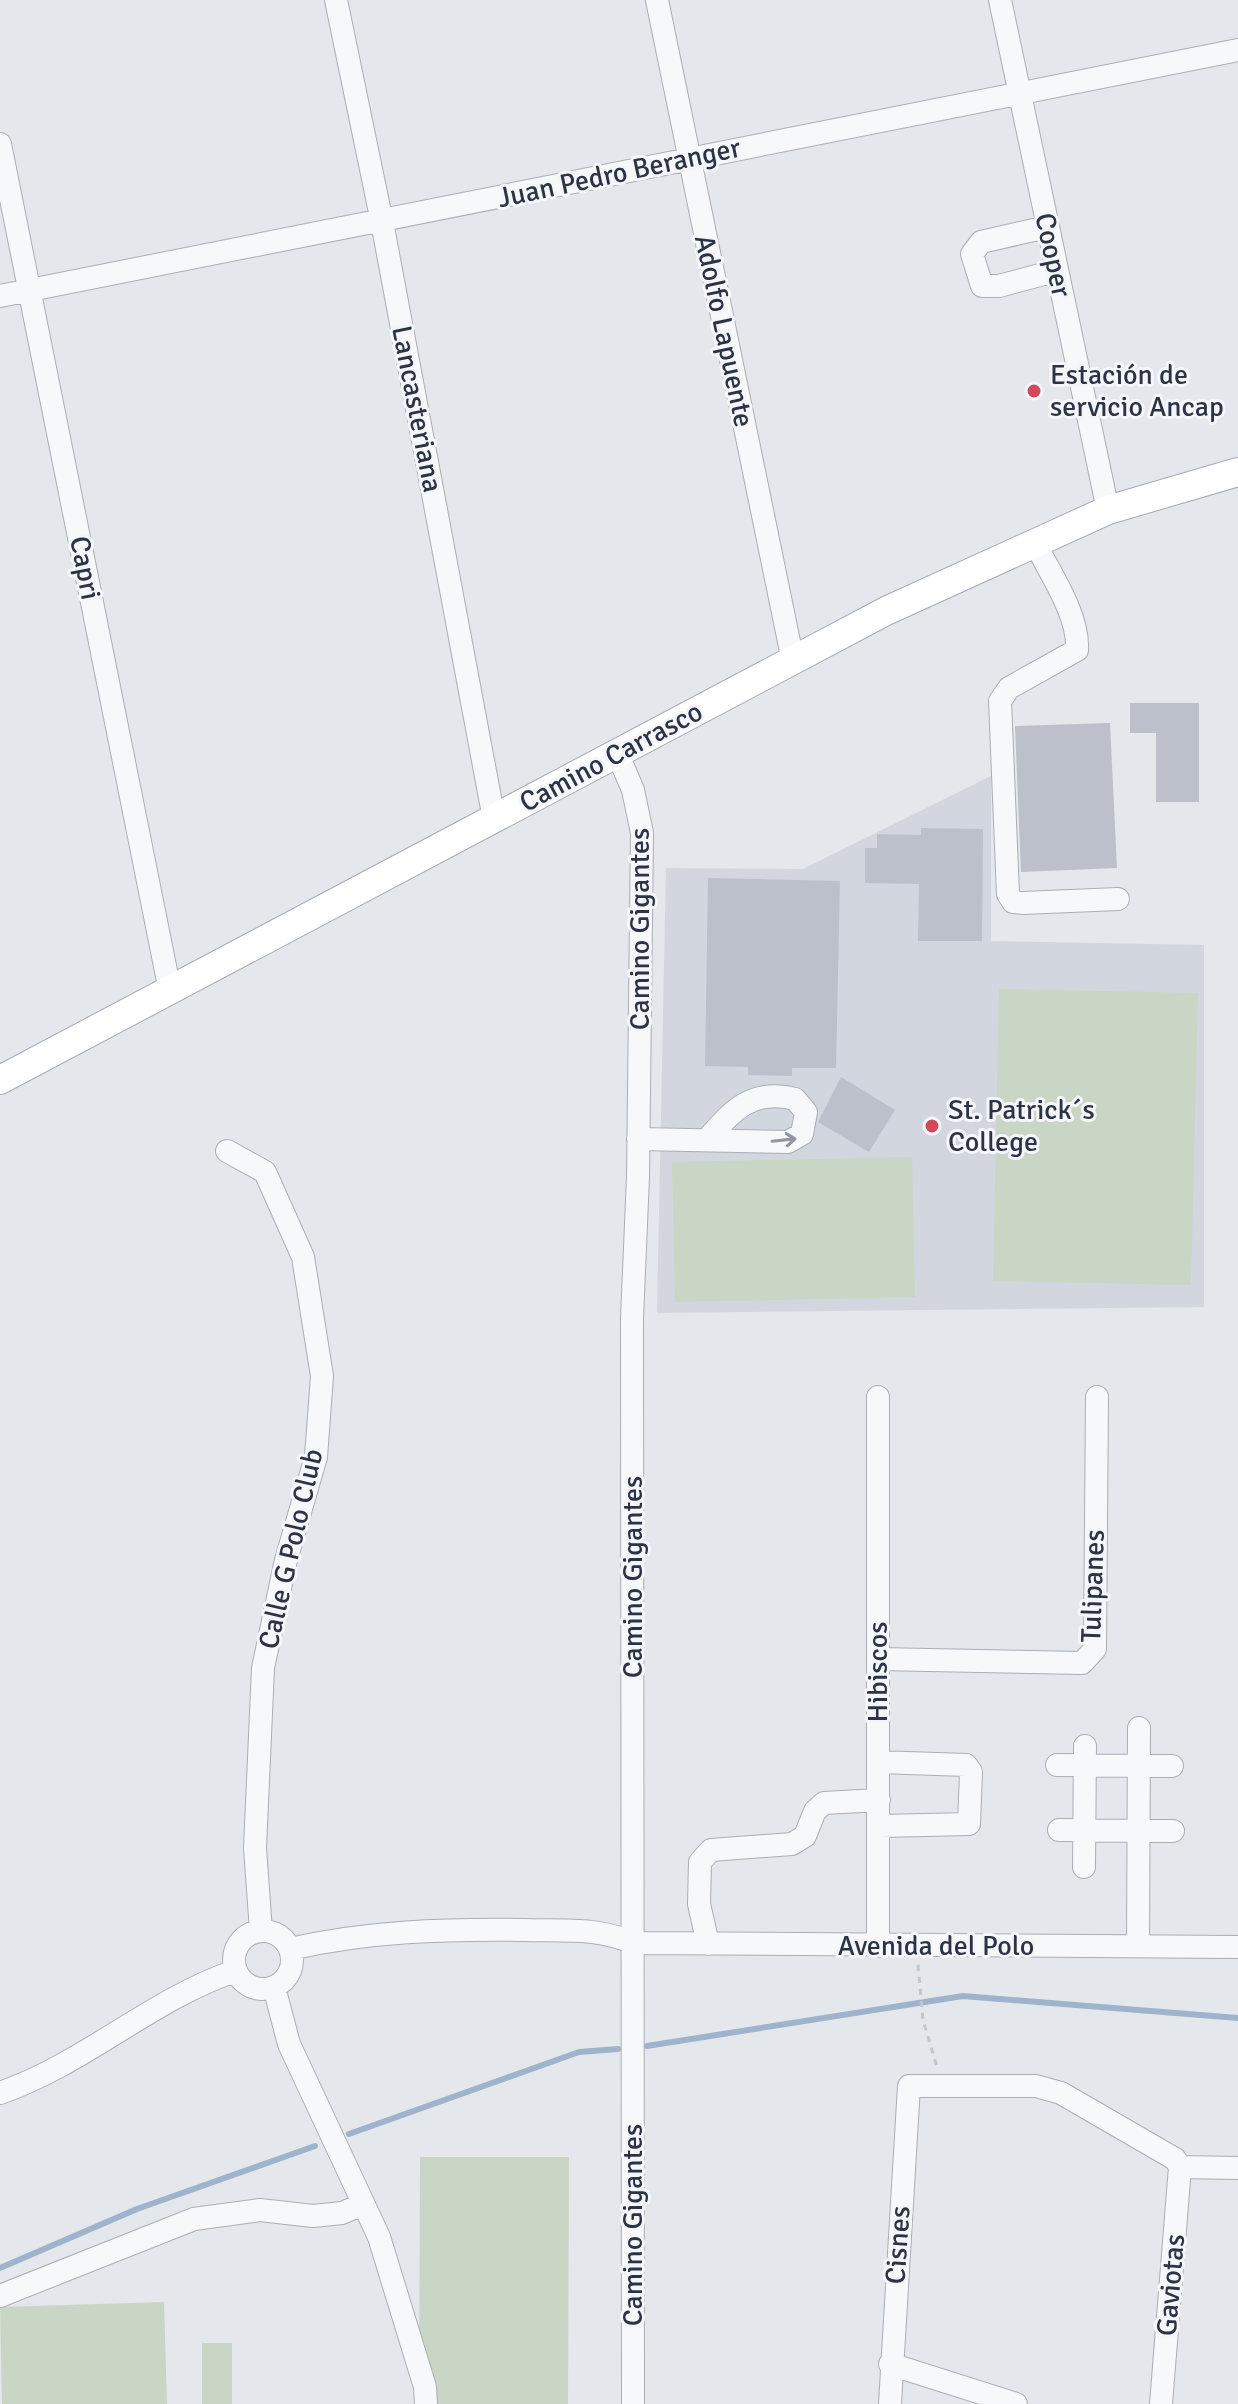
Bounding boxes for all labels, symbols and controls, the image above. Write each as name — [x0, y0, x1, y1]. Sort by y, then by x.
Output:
street label: Juan Pedro Beranger — [494, 130, 744, 215]
street label: Cooper — [1028, 210, 1079, 301]
street label: Adolfo Lapuente — [687, 232, 761, 430]
street label: Lancasteriana — [384, 323, 450, 495]
place label: Estación de servicio Ancap — [1050, 358, 1224, 424]
marker: Estación de servicio Ancap — [1025, 382, 1043, 400]
street label: Capri — [62, 533, 108, 603]
street label: Camino Carrasco — [514, 695, 708, 819]
street label: Camino Gigantes — [623, 828, 657, 1030]
place label: St. Patrick´s College — [948, 1093, 1095, 1159]
marker: St. Patrick´s College — [923, 1117, 941, 1135]
one-way arrow — [771, 1132, 797, 1147]
street label: Calle G Polo Club — [251, 1446, 331, 1652]
street label: Camino Gigantes — [616, 1476, 650, 1678]
street label: Tulipanes — [1074, 1529, 1112, 1643]
street label: Hibiscos — [861, 1622, 895, 1722]
street label: Avenida del Polo — [838, 1929, 1034, 1963]
street label: Camino Gigantes — [616, 2124, 650, 2326]
street label: Cisnes — [878, 2205, 918, 2285]
street label: Gaviotas — [1150, 2233, 1192, 2337]

